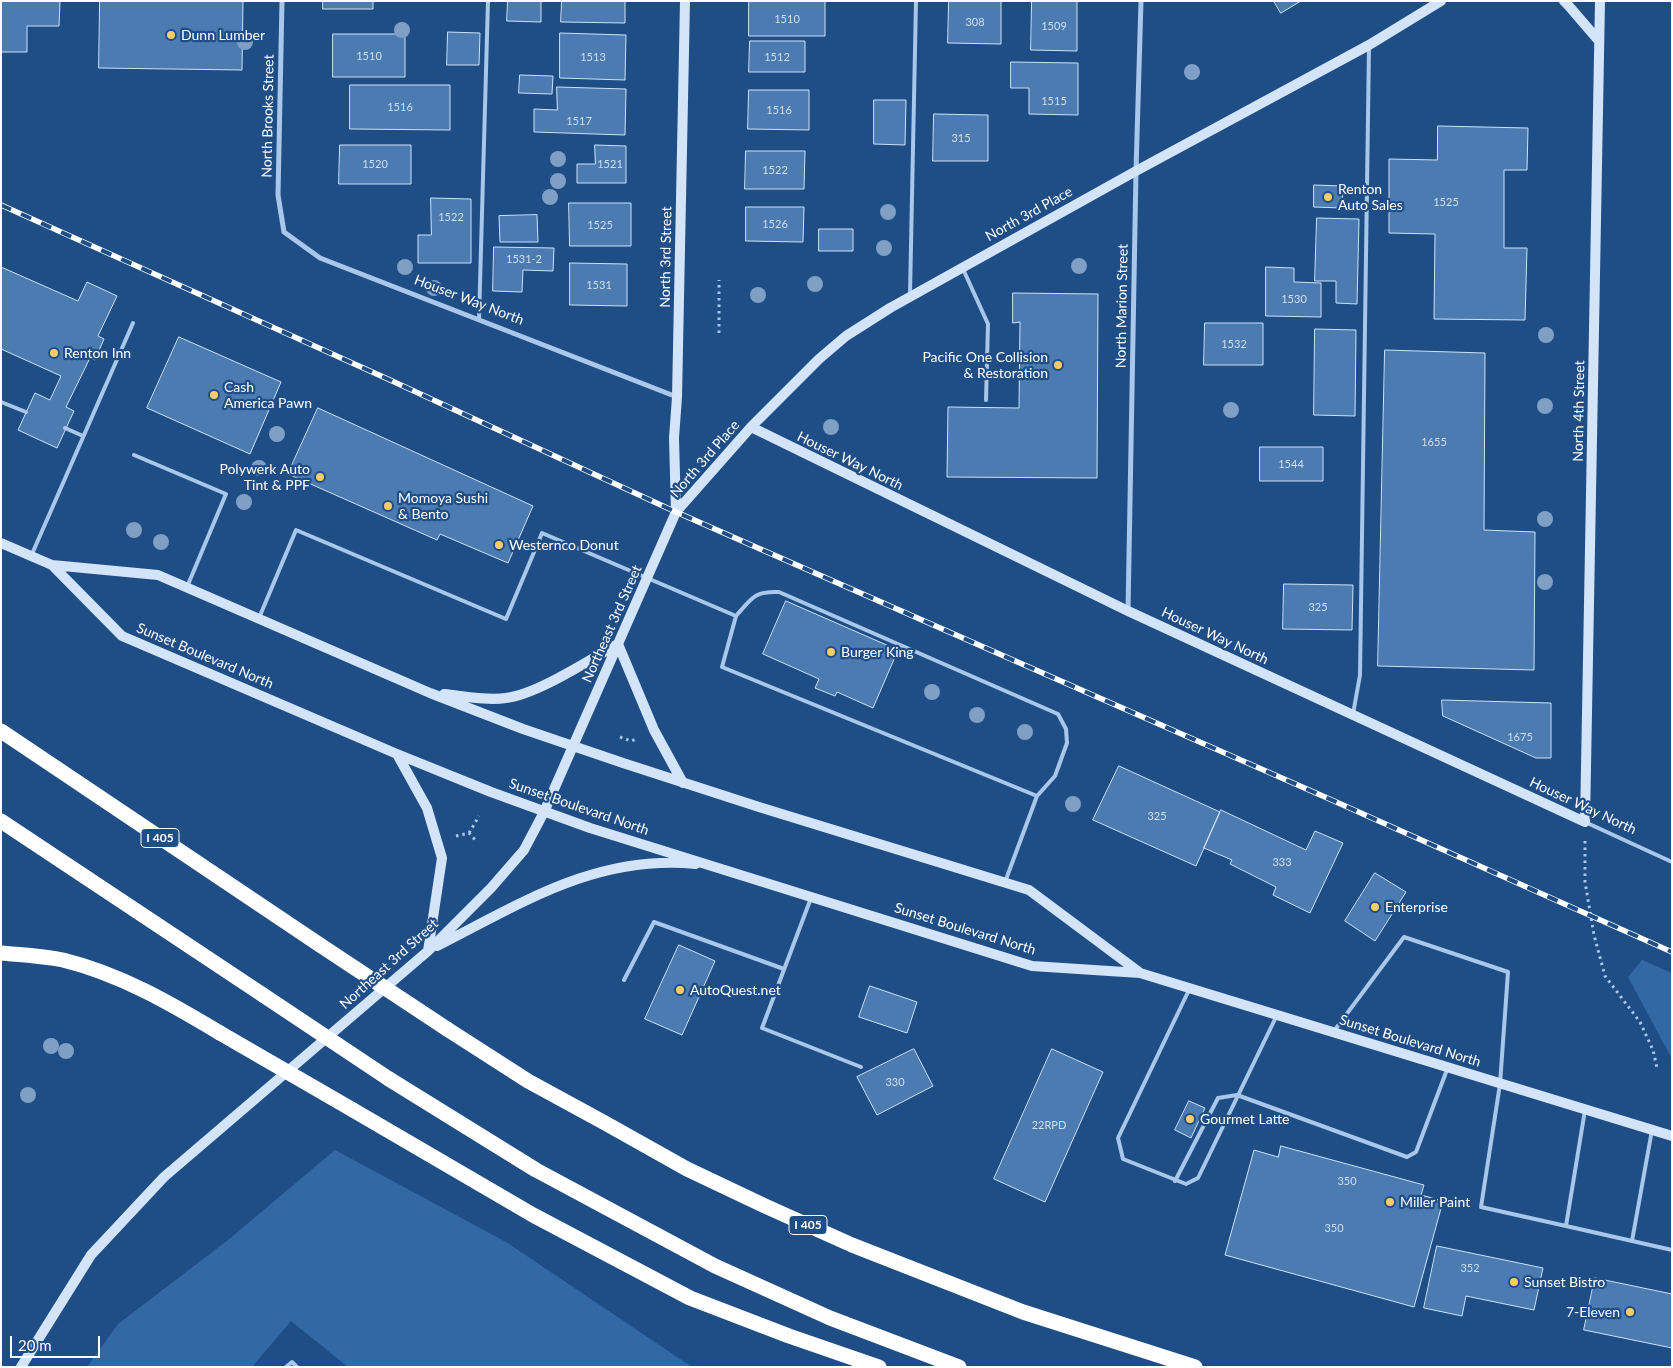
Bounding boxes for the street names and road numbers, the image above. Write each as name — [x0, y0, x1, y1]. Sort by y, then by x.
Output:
street label: North Brooks Street — [259, 54, 277, 178]
street label: North 3rd Place — [983, 183, 1075, 245]
street label: North 3rd Street — [657, 206, 675, 308]
street label: North Marion Street — [1113, 244, 1131, 368]
street label: Houser Way North — [412, 271, 526, 329]
street label: North 4th Street — [1570, 360, 1588, 462]
street label: North 3rd Place — [667, 417, 743, 501]
street label: Houser Way North — [794, 428, 906, 494]
street label: Northeast 3rd Street — [579, 563, 645, 685]
street label: Houser Way North — [1159, 604, 1271, 668]
street label: Sunset Boulevard North — [134, 620, 276, 692]
street label: Houser Way North — [1527, 774, 1639, 838]
street label: Sunset Boulevard North — [507, 775, 651, 839]
road number: I 405 — [141, 828, 179, 848]
street label: Sunset Boulevard North — [892, 899, 1038, 959]
street label: Northeast 3rd Street — [336, 915, 442, 1013]
street label: Sunset Boulevard North — [1337, 1011, 1483, 1071]
road number: I 405 — [789, 1216, 827, 1234]

